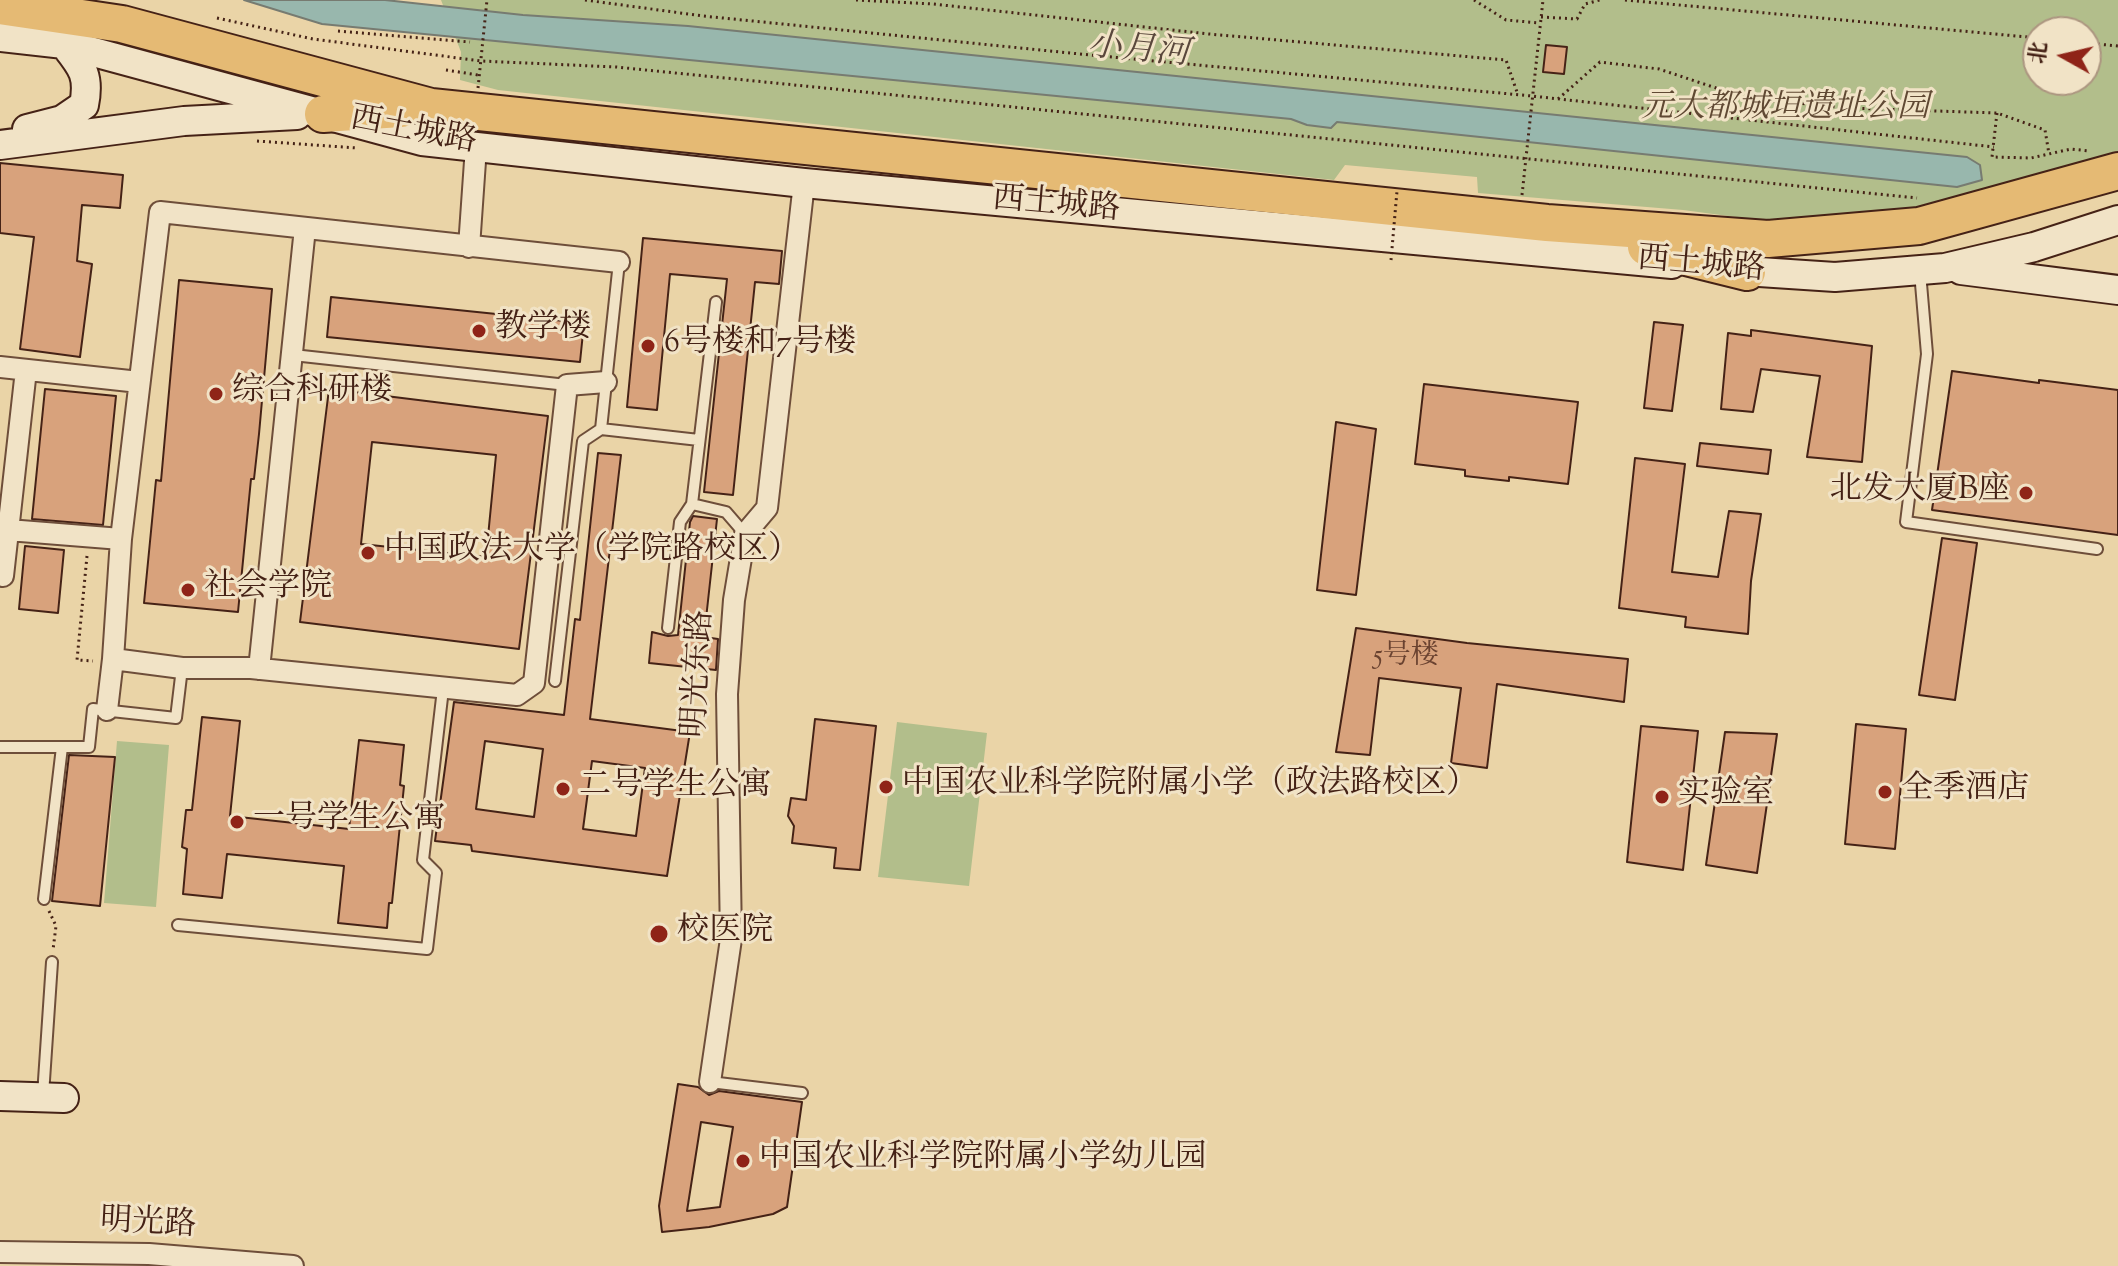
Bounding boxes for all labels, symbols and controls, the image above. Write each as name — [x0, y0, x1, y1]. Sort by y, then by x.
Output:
north arrow — [2022, 16, 2102, 96]
water label: 小月河 — [1085, 28, 1191, 78]
text: 北 — [2023, 40, 2058, 66]
park label: 元大都城垣遗址公园 — [1641, 92, 1929, 130]
street label: 西土城路 — [347, 102, 479, 164]
street label: 西土城路 — [991, 182, 1121, 232]
street label: 西土城路 — [1636, 242, 1766, 292]
place label: 教学楼 — [495, 312, 591, 350]
marker: 教学楼 — [470, 322, 488, 340]
place label: 6号楼和7号楼 — [664, 327, 856, 365]
marker: 6号楼和7号楼 — [639, 337, 657, 355]
place label: 综合科研楼 — [232, 375, 392, 413]
marker: 综合科研楼 — [207, 385, 225, 403]
place label: 北发大厦B座 — [1830, 474, 2010, 512]
marker: 北发大厦B座 — [2017, 484, 2035, 502]
place label: 中国政法大学（学院路校区） — [384, 534, 800, 572]
marker: 中国政法大学（学院路校区） — [359, 544, 377, 562]
place label: 社会学院 — [204, 571, 332, 609]
marker: 社会学院 — [179, 581, 197, 599]
street label: 明光东路 — [678, 609, 724, 739]
house number: 5号楼 — [1373, 641, 1439, 675]
place label: 中国农业科学院附属小学（政法路校区） — [902, 768, 1478, 806]
place label: 二号学生公寓 — [579, 770, 771, 808]
place label: 全季酒店 — [1901, 773, 2029, 811]
marker: 中国农业科学院附属小学（政法路校区） — [877, 778, 895, 796]
place label: 实验室 — [1678, 778, 1774, 816]
marker: 二号学生公寓 — [554, 780, 572, 798]
marker: 全季酒店 — [1876, 783, 1894, 801]
marker: 实验室 — [1653, 788, 1671, 806]
place label: 一号学生公寓 — [253, 803, 445, 841]
marker: 一号学生公寓 — [228, 813, 246, 831]
place label: 校医院 — [677, 915, 773, 953]
marker: 校医院 — [648, 923, 670, 945]
place label: 中国农业科学院附属小学幼儿园 — [759, 1142, 1207, 1180]
marker: 中国农业科学院附属小学幼儿园 — [734, 1152, 752, 1170]
street label: 明光路 — [99, 1204, 197, 1248]

